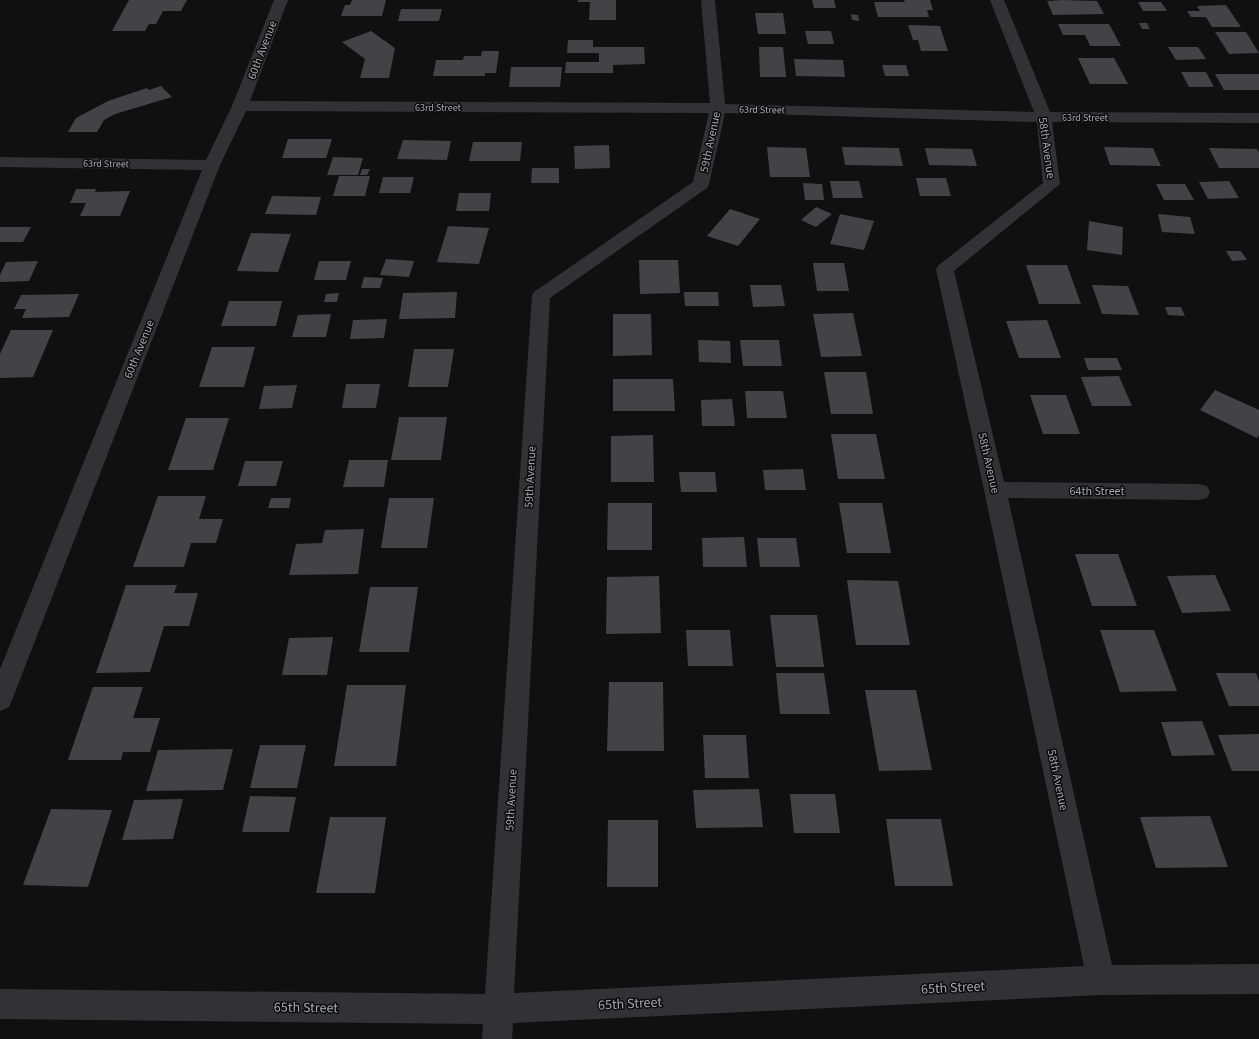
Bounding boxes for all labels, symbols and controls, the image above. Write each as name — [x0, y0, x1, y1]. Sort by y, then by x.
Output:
street label: 60th Avenue — [243, 18, 282, 82]
street label: 63rd Street — [415, 101, 462, 115]
street label: 63rd Street — [739, 103, 786, 117]
street label: 59th Avenue — [696, 110, 725, 174]
street label: 63rd Street — [1062, 111, 1109, 125]
street label: 58th Avenue — [1034, 116, 1059, 180]
street label: 63rd Street — [83, 157, 130, 171]
street label: 60th Avenue — [120, 317, 159, 381]
street label: 58th Avenue — [973, 431, 1004, 495]
street label: 59th Avenue — [520, 446, 541, 508]
street label: 64th Street — [1070, 483, 1124, 500]
street label: 58th Avenue — [1043, 748, 1072, 812]
street label: 59th Avenue — [501, 769, 522, 831]
street label: 65th Street — [921, 976, 986, 1000]
street label: 65th Street — [598, 992, 663, 1016]
street label: 65th Street — [274, 997, 338, 1019]

